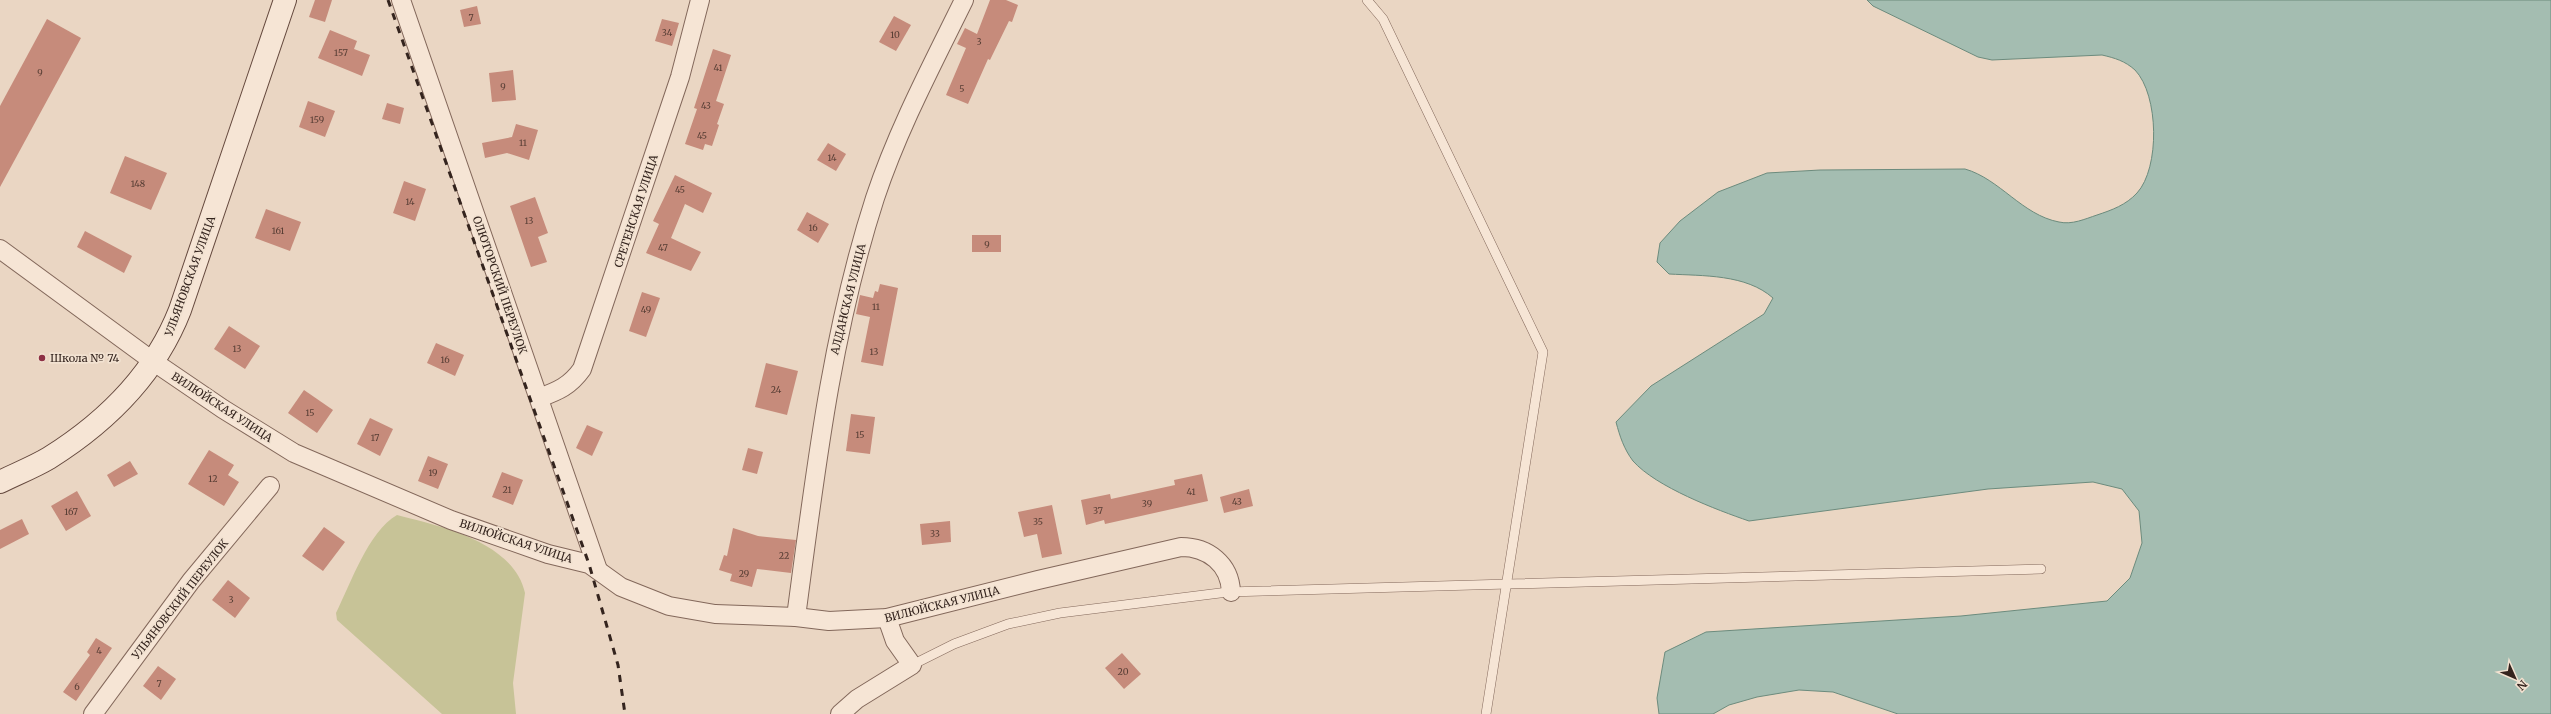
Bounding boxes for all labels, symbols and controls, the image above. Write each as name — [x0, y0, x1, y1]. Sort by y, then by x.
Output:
house number: 7 — [468, 12, 474, 23]
house number: 34 — [662, 27, 673, 38]
house number: 10 — [890, 29, 900, 40]
house number: 3 — [976, 36, 982, 47]
house number: 157 — [334, 47, 348, 58]
house number: 41 — [714, 62, 722, 73]
house number: 9 — [37, 67, 43, 78]
house number: 9 — [500, 81, 506, 92]
house number: 5 — [959, 83, 965, 94]
house number: 43 — [701, 100, 711, 111]
house number: 159 — [310, 114, 324, 125]
house number: 45 — [697, 130, 707, 141]
house number: 11 — [519, 137, 527, 148]
house number: 14 — [827, 152, 837, 163]
street label: СРЕТЕНСКАЯ УЛИЦА — [611, 153, 661, 269]
house number: 148 — [131, 178, 145, 189]
house number: 45 — [675, 184, 685, 195]
house number: 14 — [405, 196, 415, 207]
street label: УЛЬЯНОВСКАЯ УЛИЦА — [161, 214, 218, 339]
street label: ОЛЮТОРСКИЙ ПЕРЕУЛОК — [470, 214, 530, 356]
house number: 13 — [525, 215, 533, 226]
house number: 16 — [808, 222, 818, 233]
house number: 161 — [272, 225, 284, 236]
house number: 9 — [984, 239, 990, 250]
house number: 47 — [658, 242, 668, 253]
street label: АЛДАНСКАЯ УЛИЦА — [827, 242, 869, 357]
house number: 11 — [872, 301, 880, 312]
house number: 49 — [641, 304, 651, 315]
house number: 13 — [233, 343, 241, 354]
house number: 13 — [870, 346, 878, 357]
place label: Школа № 74 — [50, 351, 120, 365]
marker: Школа № 74 — [37, 353, 47, 363]
house number: 16 — [440, 354, 450, 365]
street label: ВИЛЮЙСКАЯ УЛИЦА — [169, 369, 275, 445]
house number: 24 — [771, 384, 782, 395]
house number: 15 — [305, 407, 315, 418]
house number: 15 — [855, 429, 865, 440]
house number: 17 — [371, 432, 379, 443]
house number: 19 — [428, 467, 438, 478]
house number: 12 — [208, 473, 218, 484]
house number: 21 — [502, 484, 512, 495]
house number: 41 — [1187, 486, 1195, 497]
house number: 43 — [1232, 496, 1242, 507]
house number: 39 — [1142, 498, 1152, 509]
house number: 37 — [1093, 505, 1103, 516]
house number: 167 — [64, 506, 78, 517]
street label: ВИЛЮЙСКАЯ УЛИЦА — [458, 516, 574, 566]
house number: 35 — [1033, 516, 1043, 527]
house number: 33 — [930, 528, 940, 539]
street label: УЛЬЯНОВСКИЙ ПЕРЕУЛОК — [128, 536, 231, 663]
house number: 22 — [779, 550, 789, 561]
house number: 29 — [739, 568, 749, 579]
street label: ВИЛЮЙСКАЯ УЛИЦА — [883, 583, 1001, 625]
house number: 3 — [228, 594, 234, 605]
house number: 4 — [96, 645, 102, 656]
north arrow — [2495, 658, 2535, 698]
house number: 20 — [1118, 666, 1129, 677]
text: N — [2514, 677, 2530, 693]
house number: 7 — [156, 678, 162, 689]
house number: 6 — [74, 681, 80, 692]

